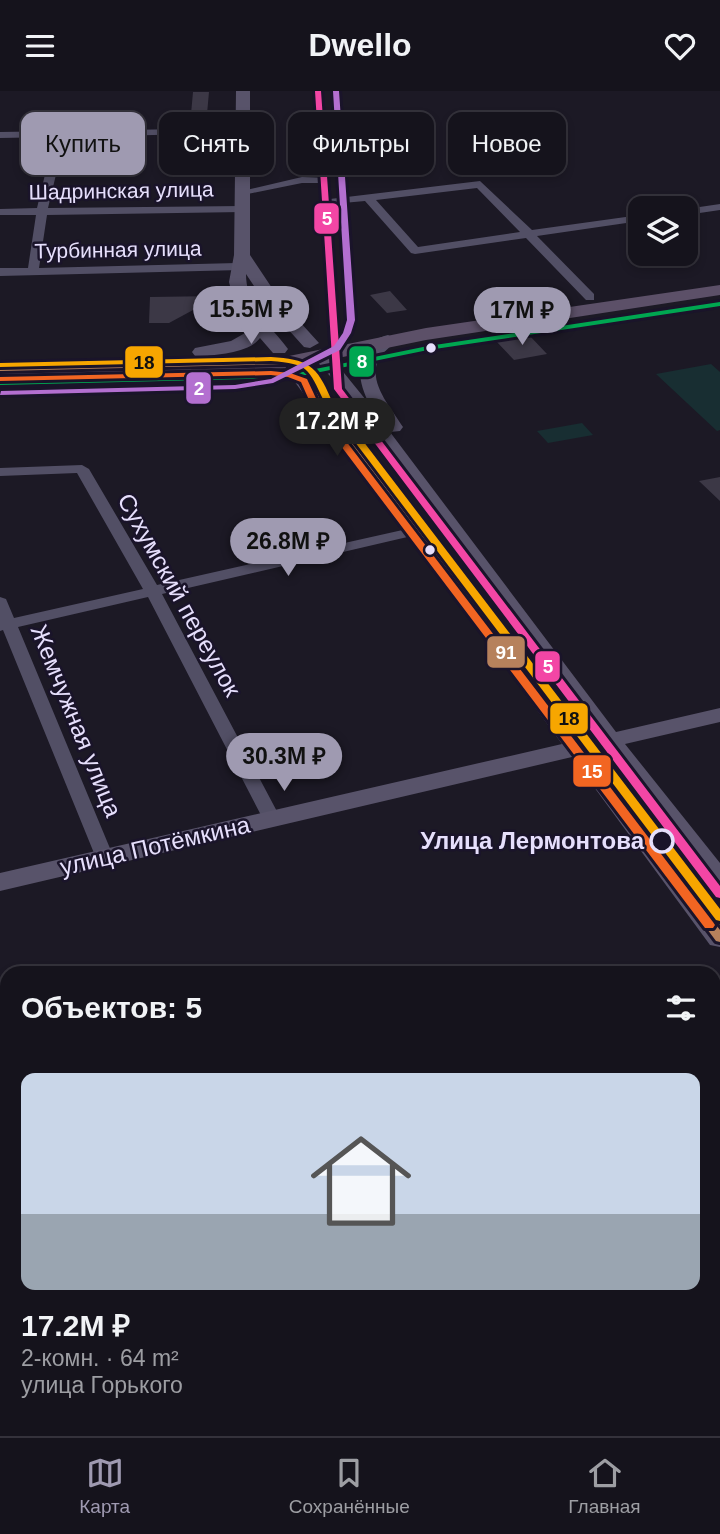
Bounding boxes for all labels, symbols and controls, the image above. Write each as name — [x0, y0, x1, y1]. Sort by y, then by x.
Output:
icon: menu — [21, 27, 59, 65]
text: Dwello — [308, 27, 412, 63]
icon: heart — [661, 27, 699, 65]
chip: Купить — [21, 112, 145, 175]
chip: Снять — [159, 112, 274, 175]
chip: Фильтры — [288, 112, 434, 175]
chip: Новое — [448, 112, 566, 175]
street label: Шадринская улица — [28, 177, 214, 204]
map controls — [628, 196, 698, 266]
button: layers — [628, 196, 698, 266]
line badge: 5 — [313, 202, 340, 235]
text: 5 — [322, 208, 333, 229]
street label: Турбинная улица — [34, 237, 202, 262]
pin: 15.5M ₽ — [186, 287, 316, 346]
pin: 17M ₽ — [473, 287, 571, 347]
text: 15.5M ₽ — [209, 296, 293, 322]
text: 17M ₽ — [490, 297, 554, 323]
unlabelled marker — [424, 341, 438, 355]
line badge: 18 — [124, 345, 164, 379]
line badge: 8 — [348, 345, 375, 378]
text: 8 — [357, 351, 367, 372]
text: 18 — [133, 352, 155, 373]
line badge: 2 — [185, 371, 212, 405]
text: 2 — [194, 378, 204, 399]
pin: 17.2M ₽ — [272, 399, 402, 458]
text: 17.2M ₽ — [295, 408, 379, 434]
street label: Сухумский переулок — [112, 489, 247, 701]
pin: 26.8M ₽ — [223, 519, 353, 578]
text: 26.8M ₽ — [246, 528, 330, 554]
unlabelled marker — [423, 543, 437, 557]
street label: Жемчужная улица — [26, 621, 128, 821]
line badge: 91 — [486, 635, 526, 669]
text: 91 — [495, 642, 517, 663]
line badge: 5 — [534, 650, 561, 683]
text: 5 — [543, 656, 554, 677]
line badge: 18 — [549, 702, 589, 735]
text: 18 — [558, 708, 580, 729]
pin: 30.3M ₽ — [219, 733, 349, 793]
text: 30.3M ₽ — [242, 743, 326, 769]
line badge: 15 — [572, 754, 612, 788]
text: 15 — [581, 761, 603, 782]
street label: улица Потёмкина — [57, 810, 253, 880]
place label: Улица Лермонтова — [421, 827, 645, 854]
marker: Улица Лермонтова — [650, 829, 674, 853]
icon: filters — [662, 989, 700, 1027]
text: Объектов: 5 — [21, 991, 202, 1024]
icon: home — [298, 1118, 424, 1244]
text: 17.2M ₽ — [21, 1309, 130, 1342]
text: 2-комн. · 64 m² — [21, 1345, 179, 1371]
text: улица Горького — [21, 1372, 183, 1398]
tab: Карта — [79, 1454, 130, 1518]
tab: Сохранённые — [289, 1454, 410, 1518]
tab: Главная — [568, 1454, 641, 1518]

